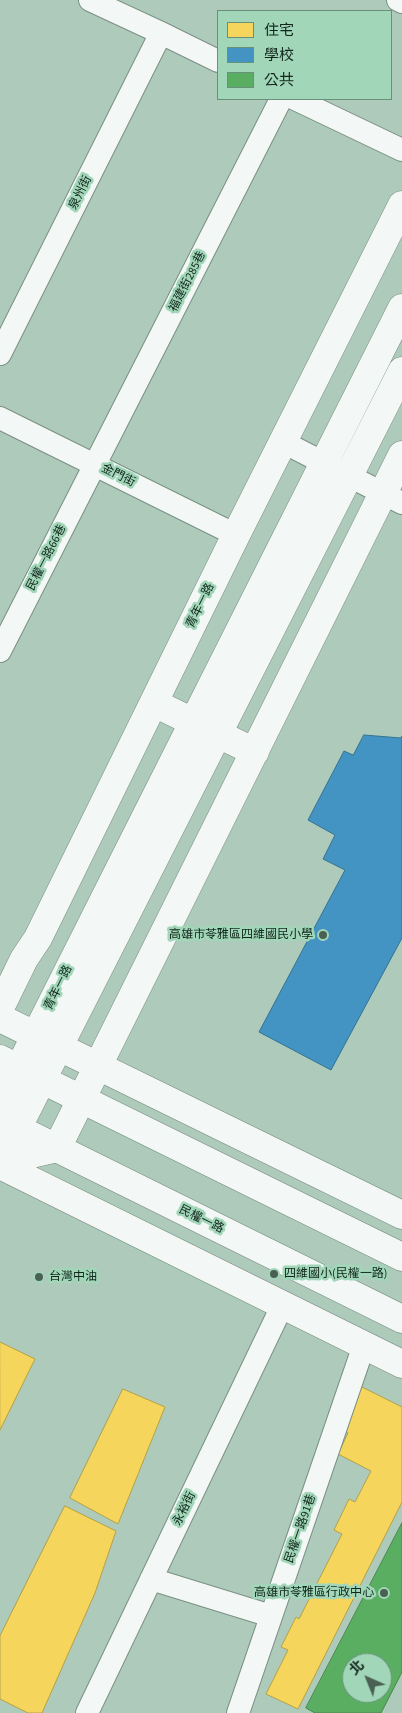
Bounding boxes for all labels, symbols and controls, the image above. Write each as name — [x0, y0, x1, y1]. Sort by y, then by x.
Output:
legend — [217, 10, 392, 100]
text: 住宅 — [264, 20, 294, 41]
text: 學校 — [264, 45, 294, 66]
text: 公共 — [264, 70, 294, 91]
street label: 泉州街 — [66, 174, 96, 212]
street label: 福建街285巷 — [167, 249, 209, 315]
street label: 金門街 — [99, 461, 137, 491]
street label: 民權一路66巷 — [24, 523, 70, 593]
street label: 青年一路 — [184, 581, 218, 631]
place label: 高雄市苓雅區四維國民小學 — [169, 928, 313, 942]
marker: 高雄市苓雅區四維國民小學 — [317, 929, 329, 941]
street label: 青年一路 — [42, 963, 76, 1013]
street label: 民權一路 — [176, 1203, 226, 1237]
place label: 四維國小(民權一路) — [284, 1267, 387, 1281]
marker: 四維國小(民權一路) — [268, 1268, 280, 1280]
place label: 台灣中油 — [49, 1270, 97, 1284]
marker: 台灣中油 — [33, 1271, 45, 1283]
street label: 永裕街 — [171, 1490, 199, 1528]
street label: 民權一路91巷 — [282, 1493, 320, 1565]
place label: 高雄市苓雅區行政中心 — [254, 1586, 374, 1600]
marker: 高雄市苓雅區行政中心 — [378, 1587, 390, 1599]
north arrow — [342, 1653, 392, 1703]
text: 北 — [345, 1656, 369, 1680]

